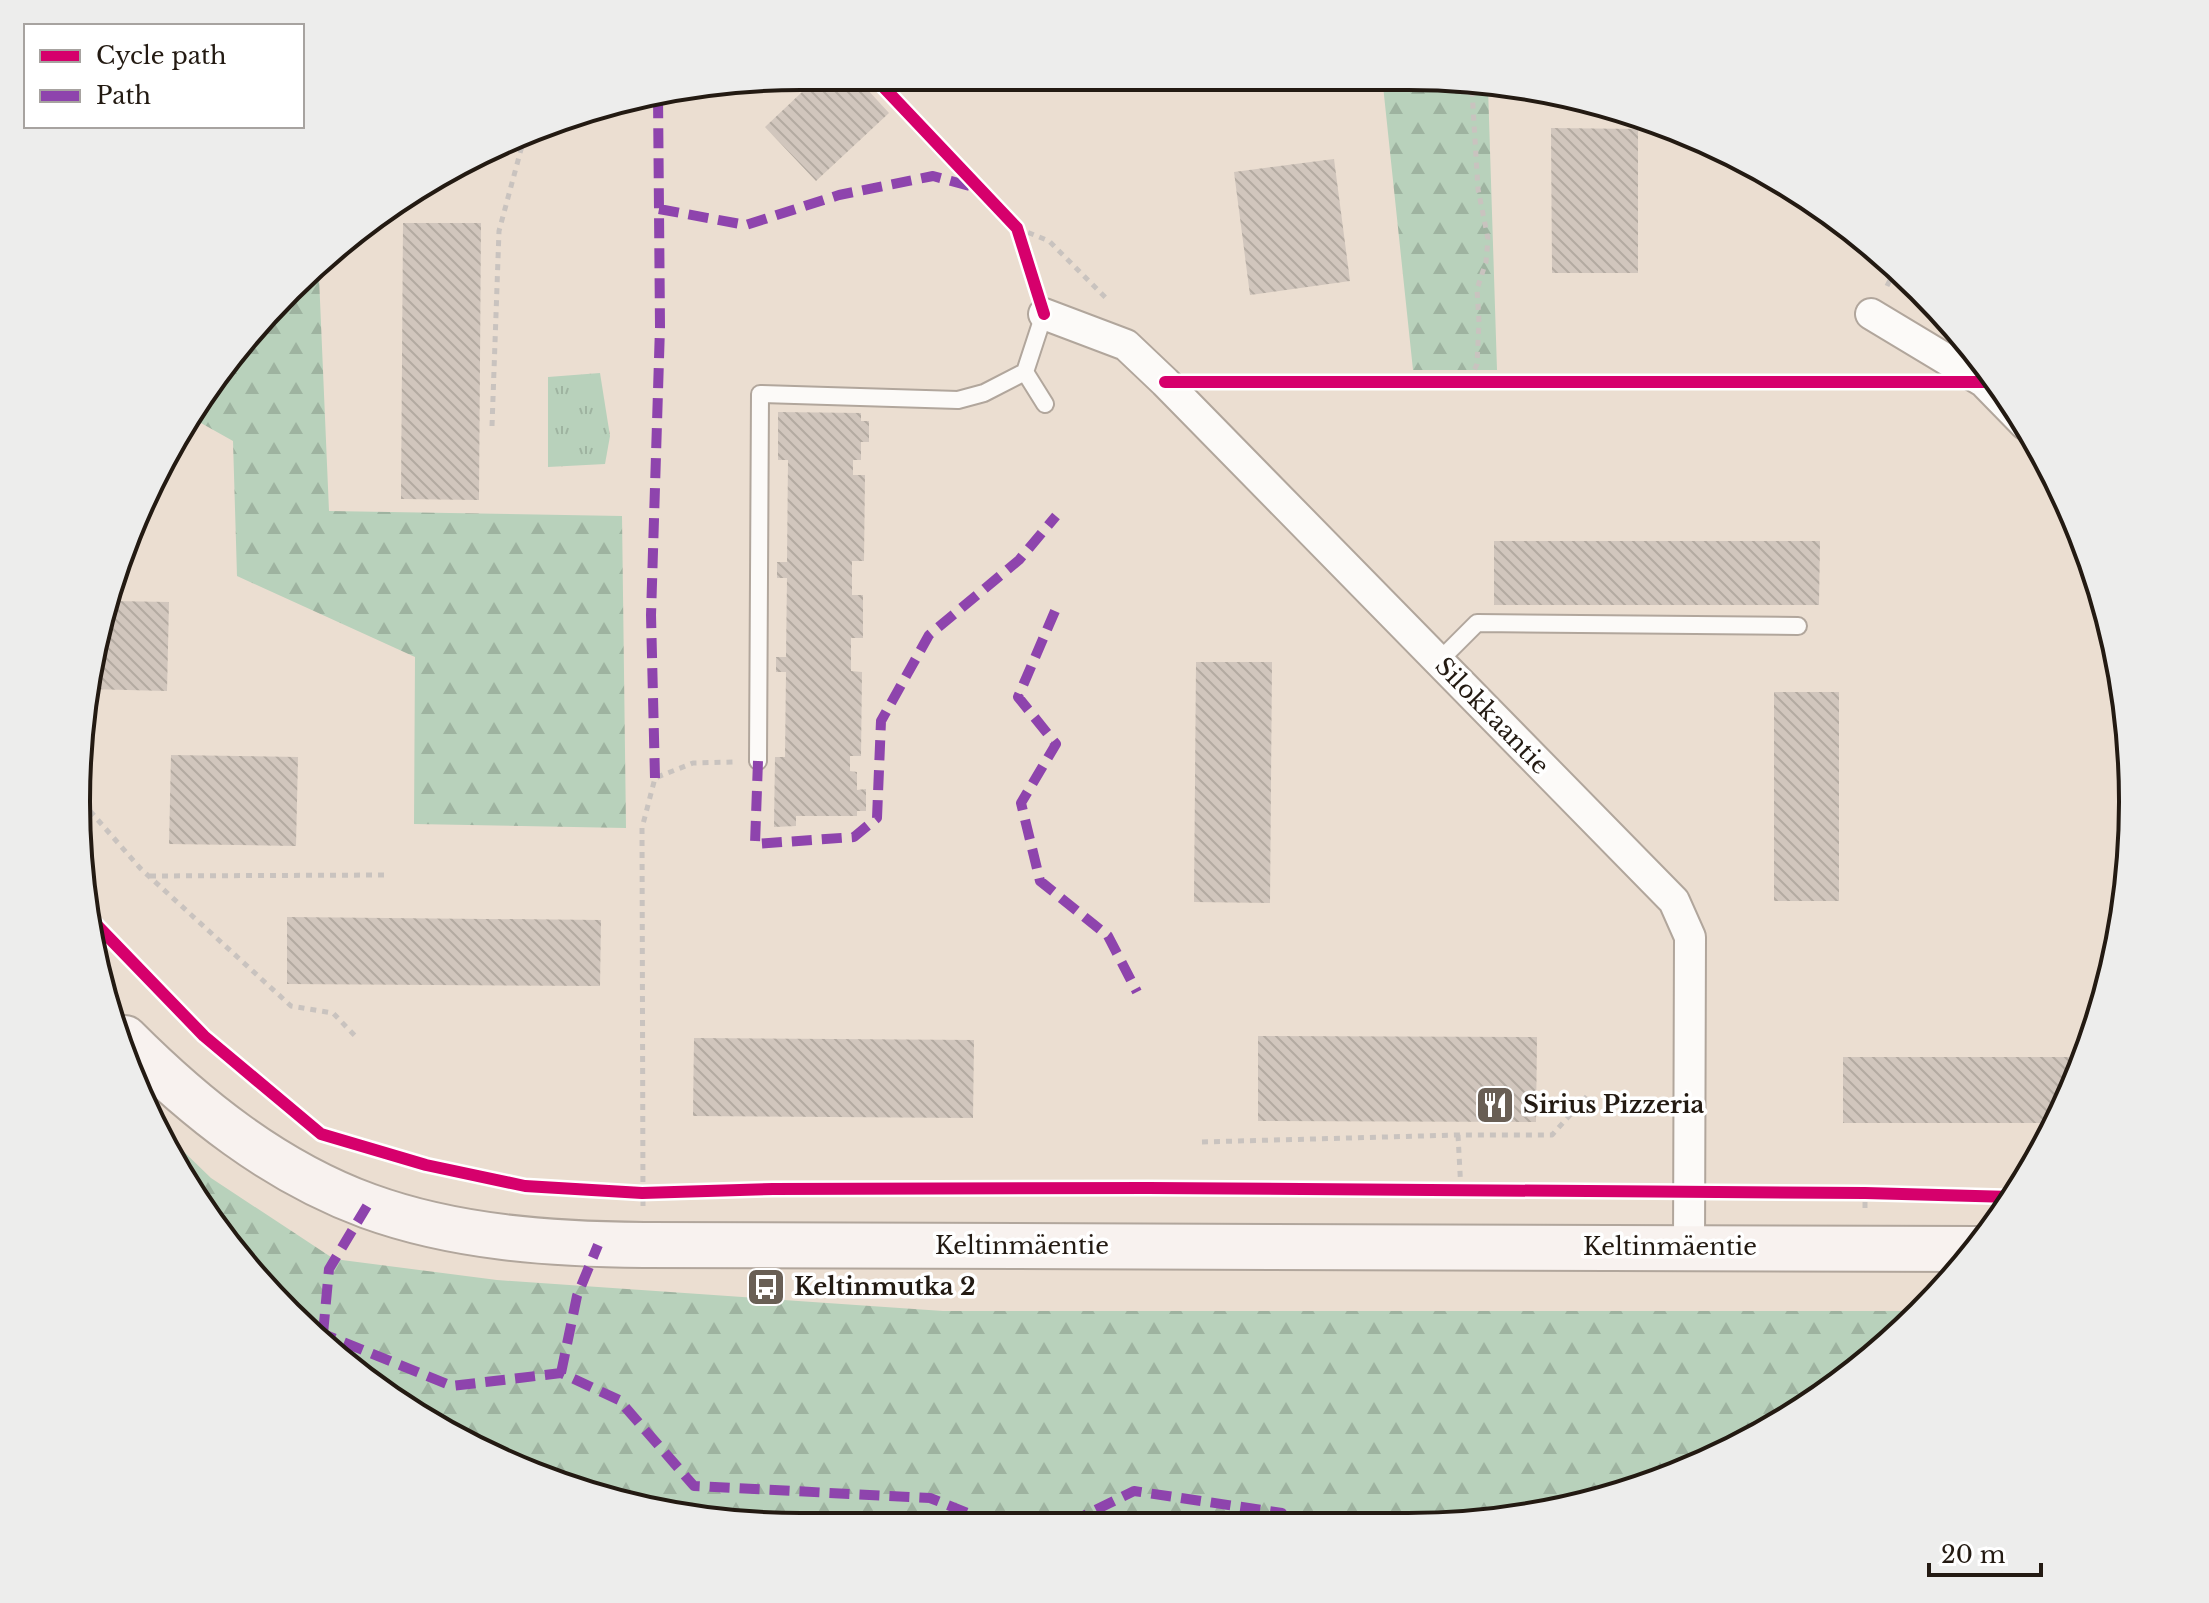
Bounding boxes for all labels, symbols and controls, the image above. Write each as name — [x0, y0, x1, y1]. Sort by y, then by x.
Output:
legend — [24, 24, 304, 128]
text: Cycle path — [96, 41, 227, 70]
text: Path — [96, 81, 151, 110]
street label: Silokkaantie — [1430, 651, 1555, 780]
restaurant icon: Sirius Pizzeria — [1474, 1084, 1516, 1126]
place label: Sirius Pizzeria — [1523, 1090, 1705, 1119]
street label: Keltinmäentie — [935, 1231, 1109, 1260]
street label: Keltinmäentie — [1583, 1232, 1757, 1261]
bus stop icon: Keltinmutka 2 — [745, 1266, 787, 1308]
place label: Keltinmutka 2 — [794, 1272, 976, 1301]
scale bar — [1929, 1527, 2041, 1577]
text: 20 m — [1941, 1540, 2006, 1569]

